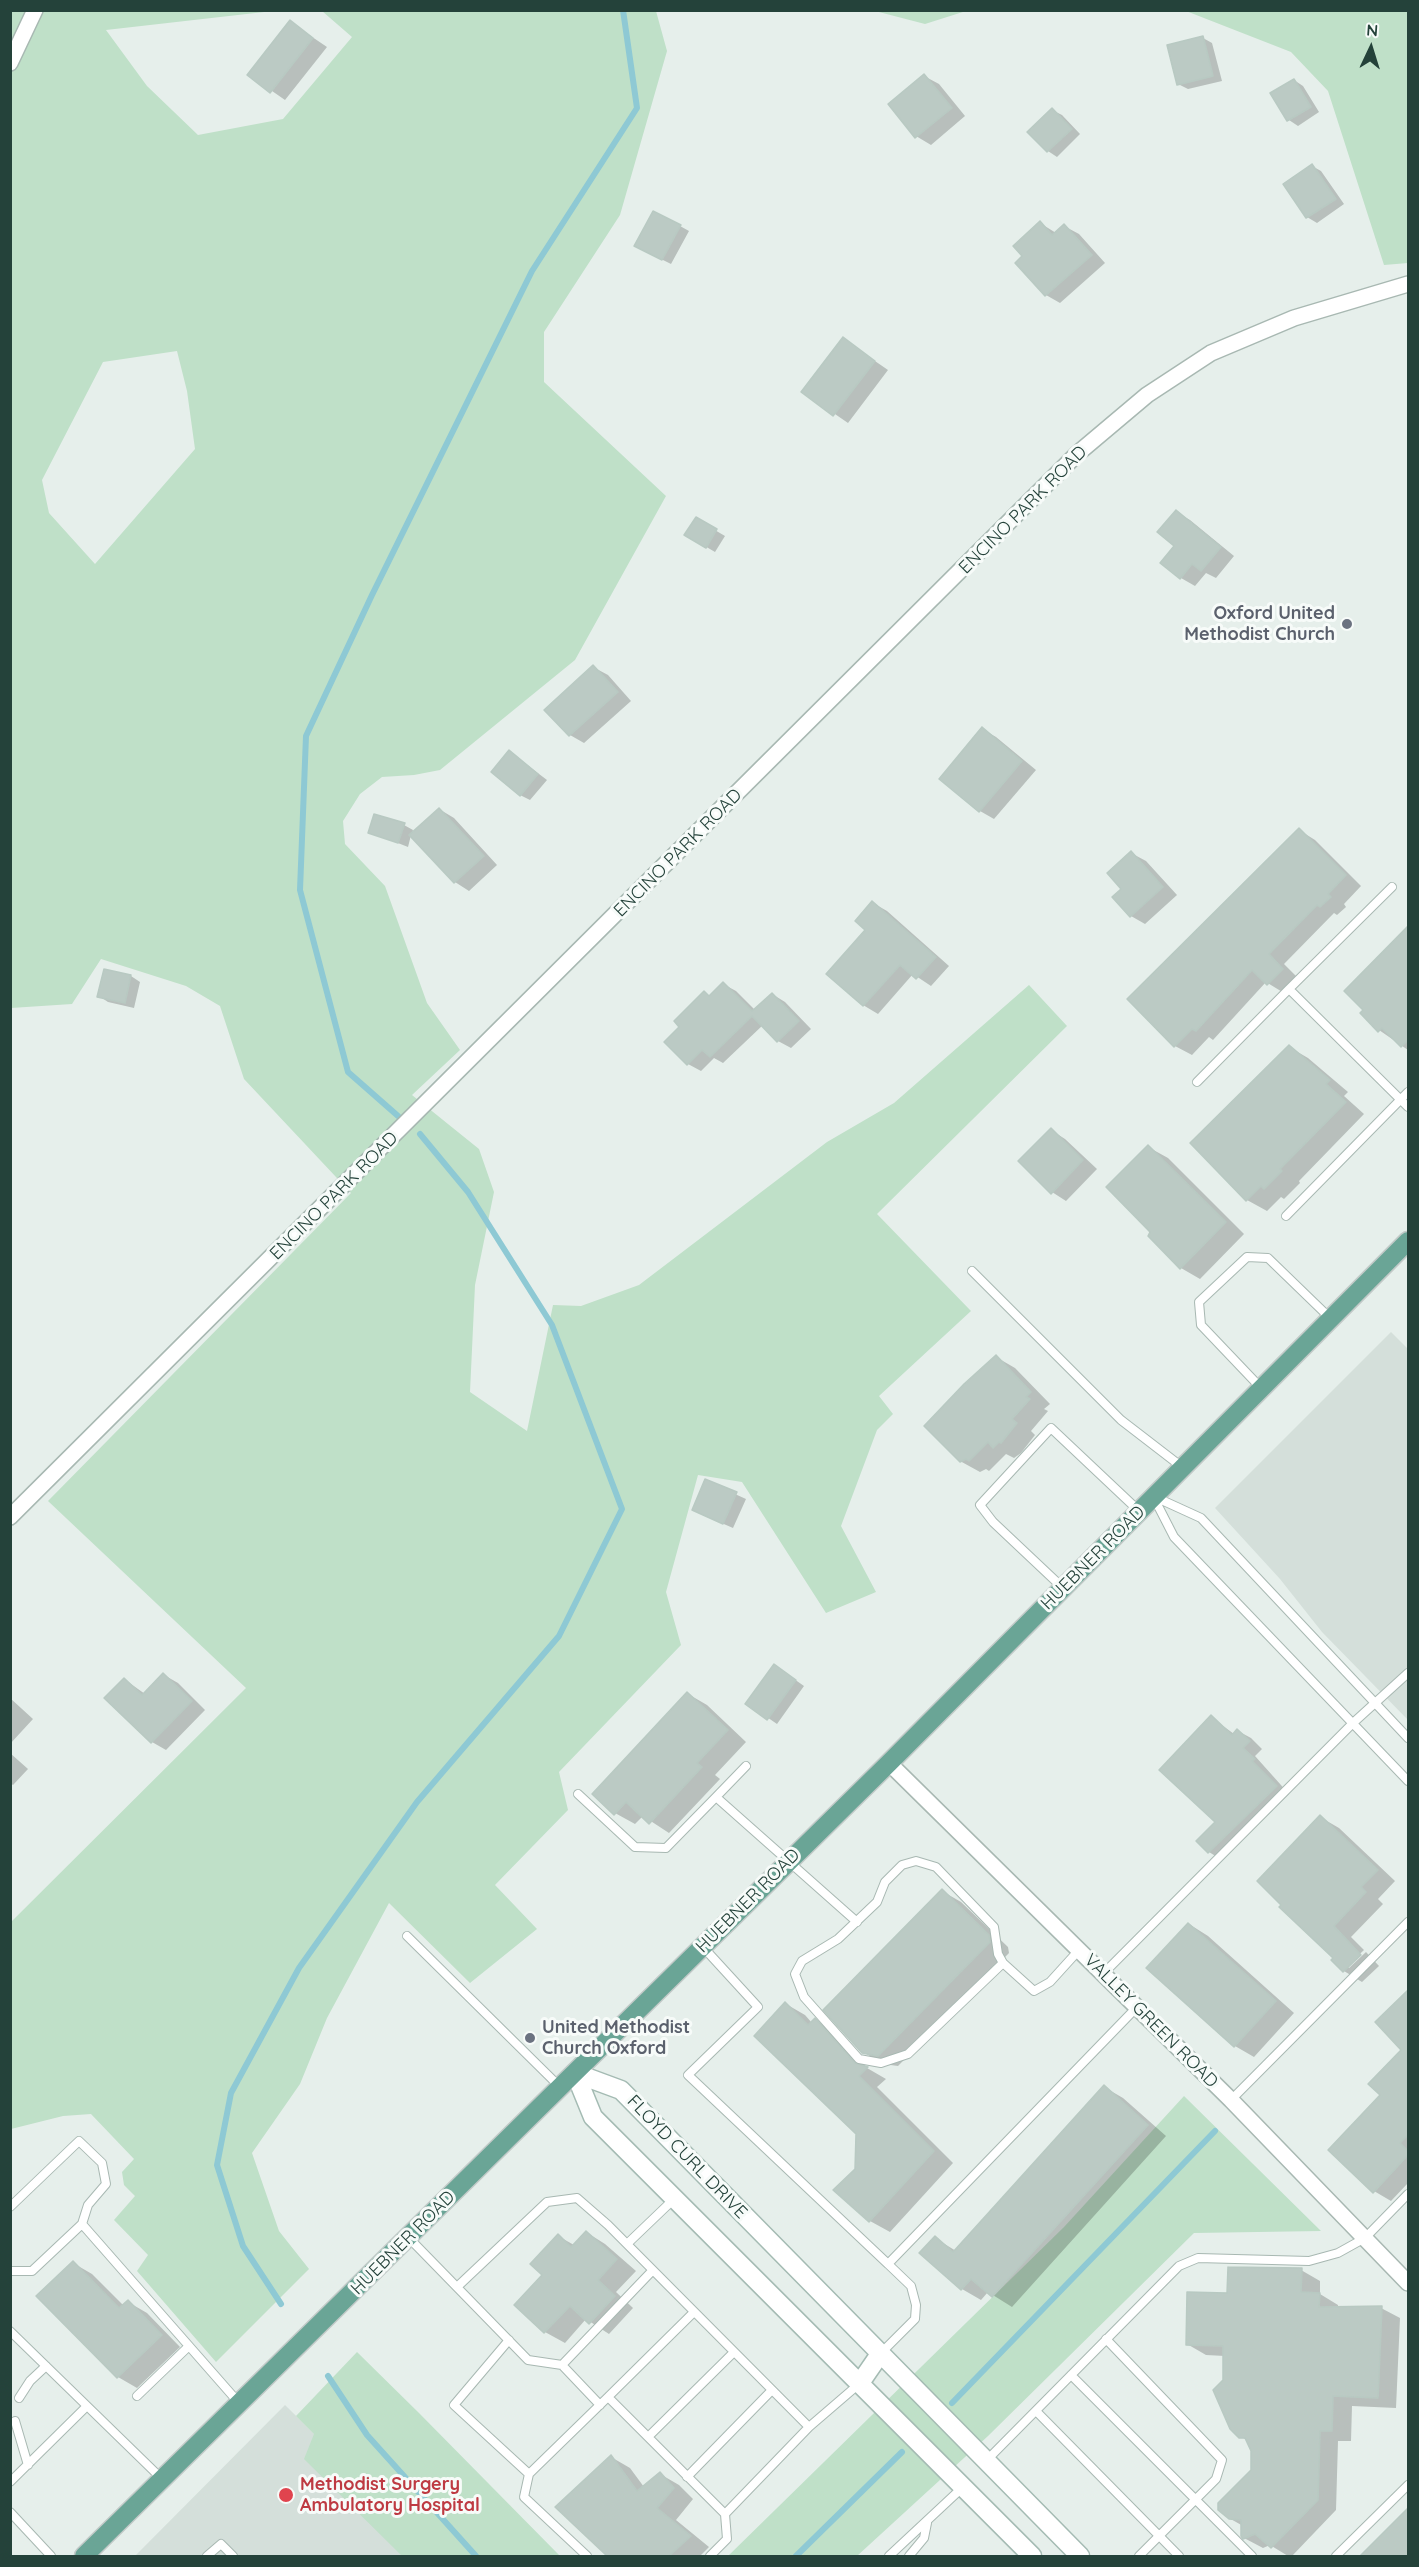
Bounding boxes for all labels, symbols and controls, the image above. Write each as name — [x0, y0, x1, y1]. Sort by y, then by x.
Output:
north arrow — [1341, 18, 1401, 78]
text: N — [1366, 20, 1379, 40]
street label: ENCINO PARK ROAD — [954, 441, 1092, 579]
place label: Oxford United Methodist Church — [1184, 603, 1335, 646]
marker: Oxford United Methodist Church — [1340, 617, 1354, 631]
street label: ENCINO PARK ROAD — [609, 784, 747, 922]
street label: ENCINO PARK ROAD — [265, 1127, 403, 1265]
street label: HUEBNER ROAD — [1037, 1502, 1149, 1614]
street label: HUEBNER ROAD — [692, 1845, 804, 1957]
street label: VALLEY GREEN ROAD — [1080, 1950, 1222, 2092]
place label: United Methodist Church Oxford — [542, 2017, 690, 2060]
marker: United Methodist Church Oxford — [523, 2031, 537, 2045]
street label: FLOYD CURL DRIVE — [622, 2091, 752, 2223]
street label: HUEBNER ROAD — [347, 2187, 459, 2299]
place label: Methodist Surgery Ambulatory Hospital — [300, 2474, 480, 2516]
marker: Methodist Surgery Ambulatory Hospital — [277, 2486, 295, 2504]

